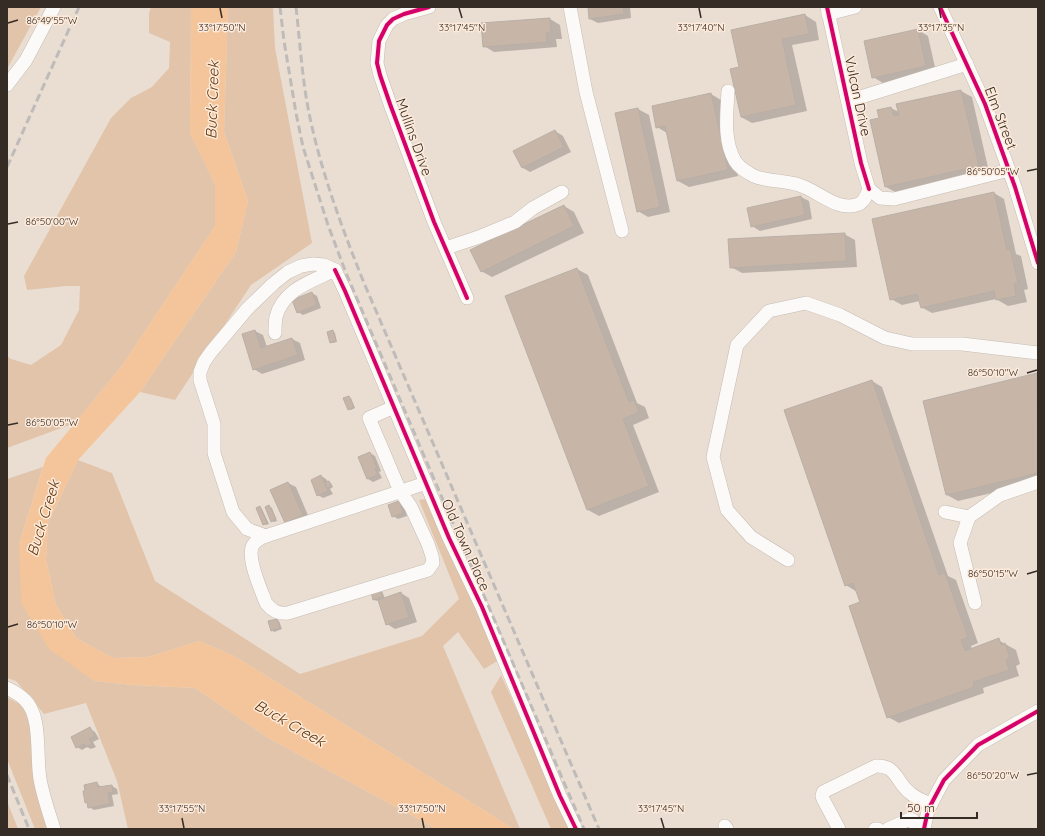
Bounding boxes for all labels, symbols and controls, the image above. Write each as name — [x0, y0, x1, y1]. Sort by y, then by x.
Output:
text: 86°49'55"W — [26, 14, 78, 27]
text: 33°17'50"N — [198, 21, 246, 34]
text: 33°17'45"N — [439, 21, 485, 34]
text: 33°17'40"N — [678, 21, 724, 34]
text: 33°17'35"N — [918, 21, 964, 34]
street label: Vulcan Drive — [841, 54, 875, 138]
water label: Buck Creek — [201, 59, 223, 140]
street label: Elm Street — [981, 84, 1021, 152]
street label: Mullins Drive — [392, 96, 436, 178]
text: 86°50'05"W — [967, 165, 1019, 178]
text: 86°50'00"W — [26, 215, 79, 228]
text: 86°50'10"W — [968, 366, 1019, 379]
text: 86°50'05"W — [26, 416, 78, 429]
water label: Buck Creek — [22, 476, 64, 558]
street label: Old Town Place — [438, 496, 494, 594]
text: 86°50'15"W — [968, 567, 1018, 580]
text: 86°50'10"W — [27, 618, 78, 631]
water label: Buck Creek — [251, 695, 330, 752]
text: 86°50'20"W — [967, 769, 1020, 782]
scale bar — [901, 794, 977, 820]
text: 50 m — [907, 800, 935, 815]
text: 33°17'55"N — [159, 802, 205, 815]
text: 33°17'50"N — [398, 802, 446, 815]
text: 33°17'45"N — [638, 802, 684, 815]

